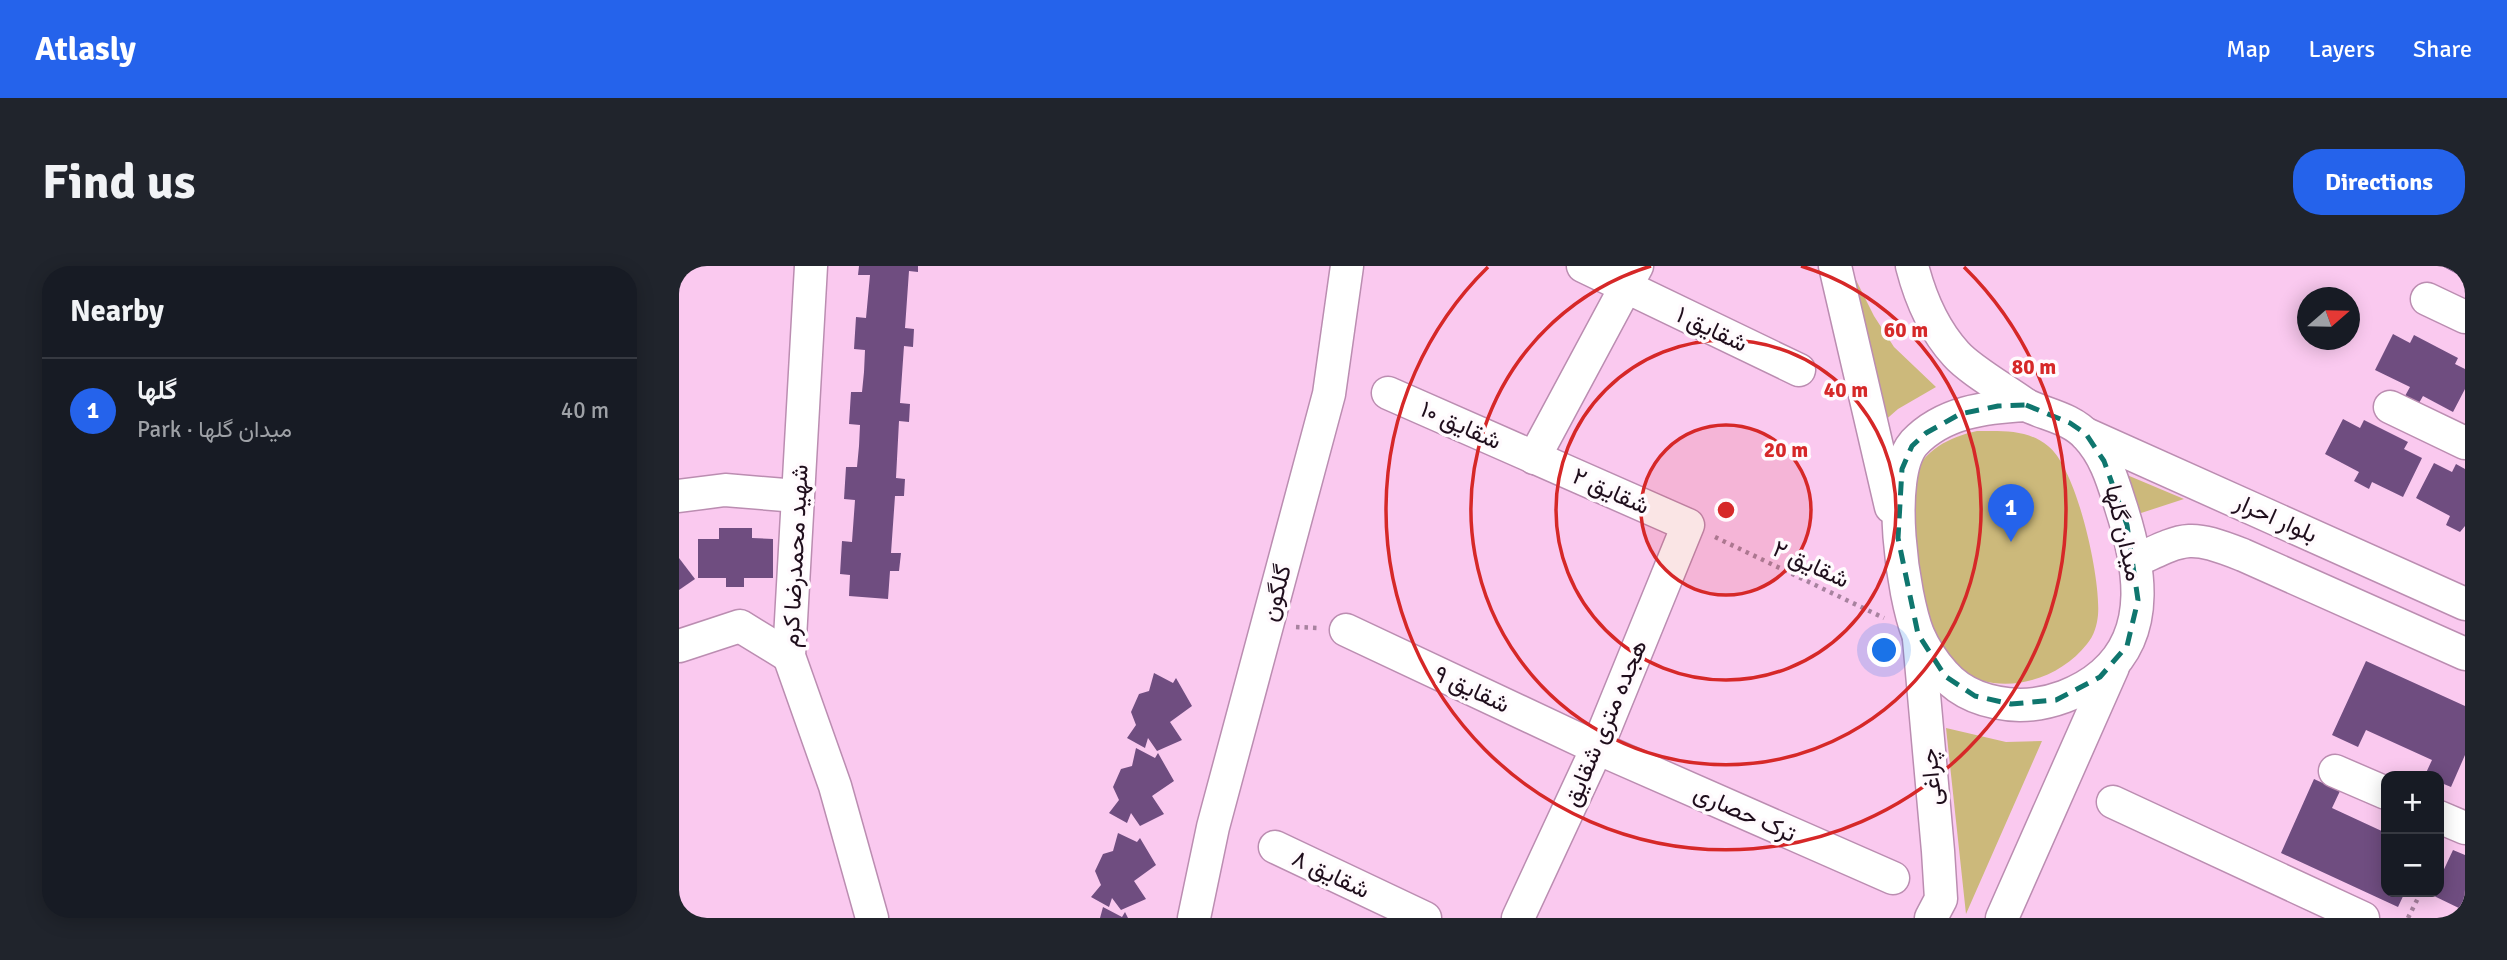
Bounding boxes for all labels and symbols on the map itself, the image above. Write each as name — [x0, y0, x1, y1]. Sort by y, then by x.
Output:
north arrow — [2297, 287, 2360, 350]
street label: شقایق ۱ — [1672, 299, 1752, 359]
text: 60 m — [1884, 317, 1928, 343]
text: 80 m — [2012, 354, 2056, 380]
text: 40 m — [1824, 377, 1868, 403]
street label: شقایق ۱۰ — [1416, 394, 1506, 456]
text: 20 m — [1764, 437, 1808, 463]
street label: ۲ شقایق — [1568, 461, 1654, 521]
street label: شهید محمدرضا کرم — [775, 464, 816, 649]
street label: میدان گلها — [2098, 482, 2150, 584]
pin: 1 — [1988, 484, 2034, 542]
street label: بلوار احرار — [2229, 486, 2322, 549]
centre of rings — [1714, 498, 1738, 522]
street label: شقایق ۲ — [1768, 533, 1854, 595]
street label: گلگون — [1254, 561, 1298, 625]
your location — [1867, 633, 1901, 667]
street label: هجده متری شقایق — [1556, 635, 1654, 811]
street label: شقایق ۹ — [1429, 659, 1515, 719]
street label: چراغی — [1914, 747, 1949, 807]
street label: ترک حصاری — [1689, 777, 1801, 849]
street label: شقایق ۸ — [1287, 843, 1375, 905]

